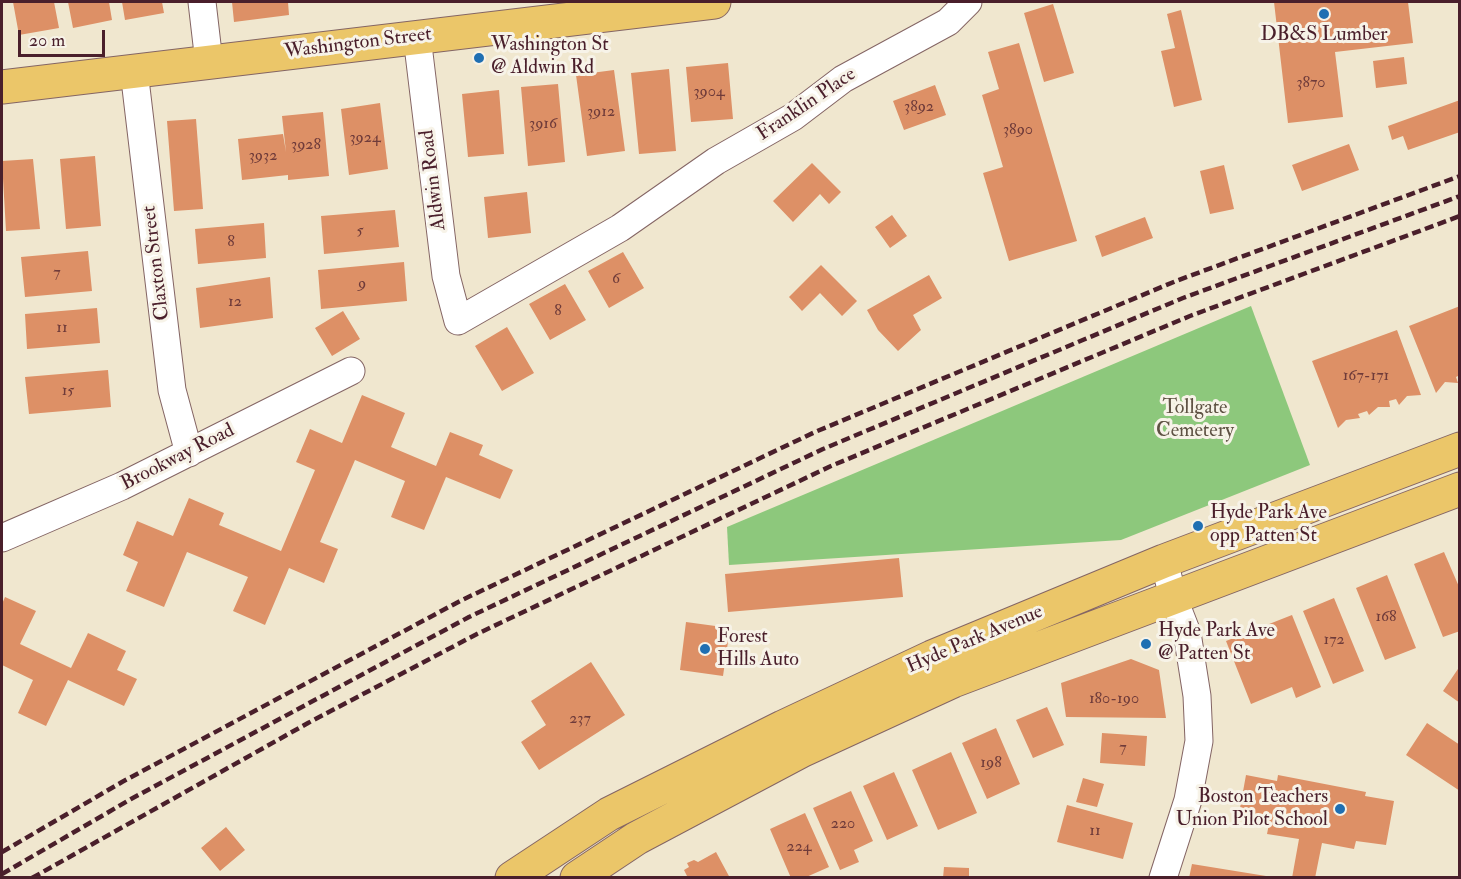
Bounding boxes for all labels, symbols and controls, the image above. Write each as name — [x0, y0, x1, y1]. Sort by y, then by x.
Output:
marker: DB&S Lumber — [1317, 7, 1331, 21]
scale bar — [21, 18, 108, 56]
street label: Washington Street — [283, 23, 433, 65]
place label: DB&S Lumber — [1260, 24, 1388, 48]
text: 20 m — [29, 29, 65, 52]
place label: Washington St @ Aldwin Rd — [491, 34, 609, 81]
marker: Washington St @ Aldwin Rd — [472, 51, 486, 65]
street label: Franklin Place — [753, 63, 861, 147]
house number: 3870 — [1296, 74, 1326, 94]
house number: 3904 — [693, 83, 725, 103]
house number: 3892 — [904, 98, 934, 118]
house number: 3912 — [587, 103, 615, 123]
house number: 3916 — [529, 115, 557, 135]
house number: 3890 — [1003, 121, 1033, 141]
street label: Aldwin Road — [416, 128, 452, 232]
house number: 3924 — [349, 129, 381, 149]
house number: 3928 — [291, 136, 321, 156]
house number: 3932 — [249, 147, 277, 167]
street label: Claxton Street — [138, 204, 176, 322]
house number: 5 — [356, 222, 364, 242]
house number: 8 — [227, 233, 235, 253]
house number: 7 — [53, 264, 61, 284]
house number: 6 — [612, 270, 620, 290]
house number: 9 — [358, 275, 366, 295]
house number: 12 — [228, 293, 242, 313]
house number: 8 — [554, 302, 562, 322]
house number: 11 — [56, 319, 68, 339]
house number: 167-171 — [1343, 367, 1389, 387]
house number: 15 — [62, 382, 74, 402]
park label: Tollgate Cemetery — [1156, 397, 1234, 444]
street label: Brookway Road — [117, 419, 239, 497]
place label: Hyde Park Ave opp Patten St — [1210, 502, 1327, 549]
marker: Hyde Park Ave opp Patten St — [1191, 519, 1205, 533]
street label: Hyde Park Avenue — [903, 600, 1047, 680]
house number: 168 — [1375, 608, 1397, 628]
place label: Hyde Park Ave @ Patten St — [1158, 620, 1275, 667]
place label: Forest Hills Auto — [717, 626, 799, 673]
house number: 172 — [1323, 631, 1345, 651]
marker: Hyde Park Ave @ Patten St — [1139, 637, 1153, 651]
marker: Forest Hills Auto — [698, 642, 712, 656]
house number: 180-190 — [1089, 690, 1139, 710]
house number: 237 — [569, 710, 591, 730]
house number: 7 — [1119, 739, 1127, 759]
house number: 198 — [980, 754, 1002, 774]
place label: Boston Teachers Union Pilot School — [1176, 786, 1328, 833]
marker: Boston Teachers Union Pilot School — [1333, 802, 1347, 816]
house number: 220 — [831, 815, 855, 835]
house number: 11 — [1089, 822, 1101, 842]
house number: 224 — [787, 838, 811, 858]

